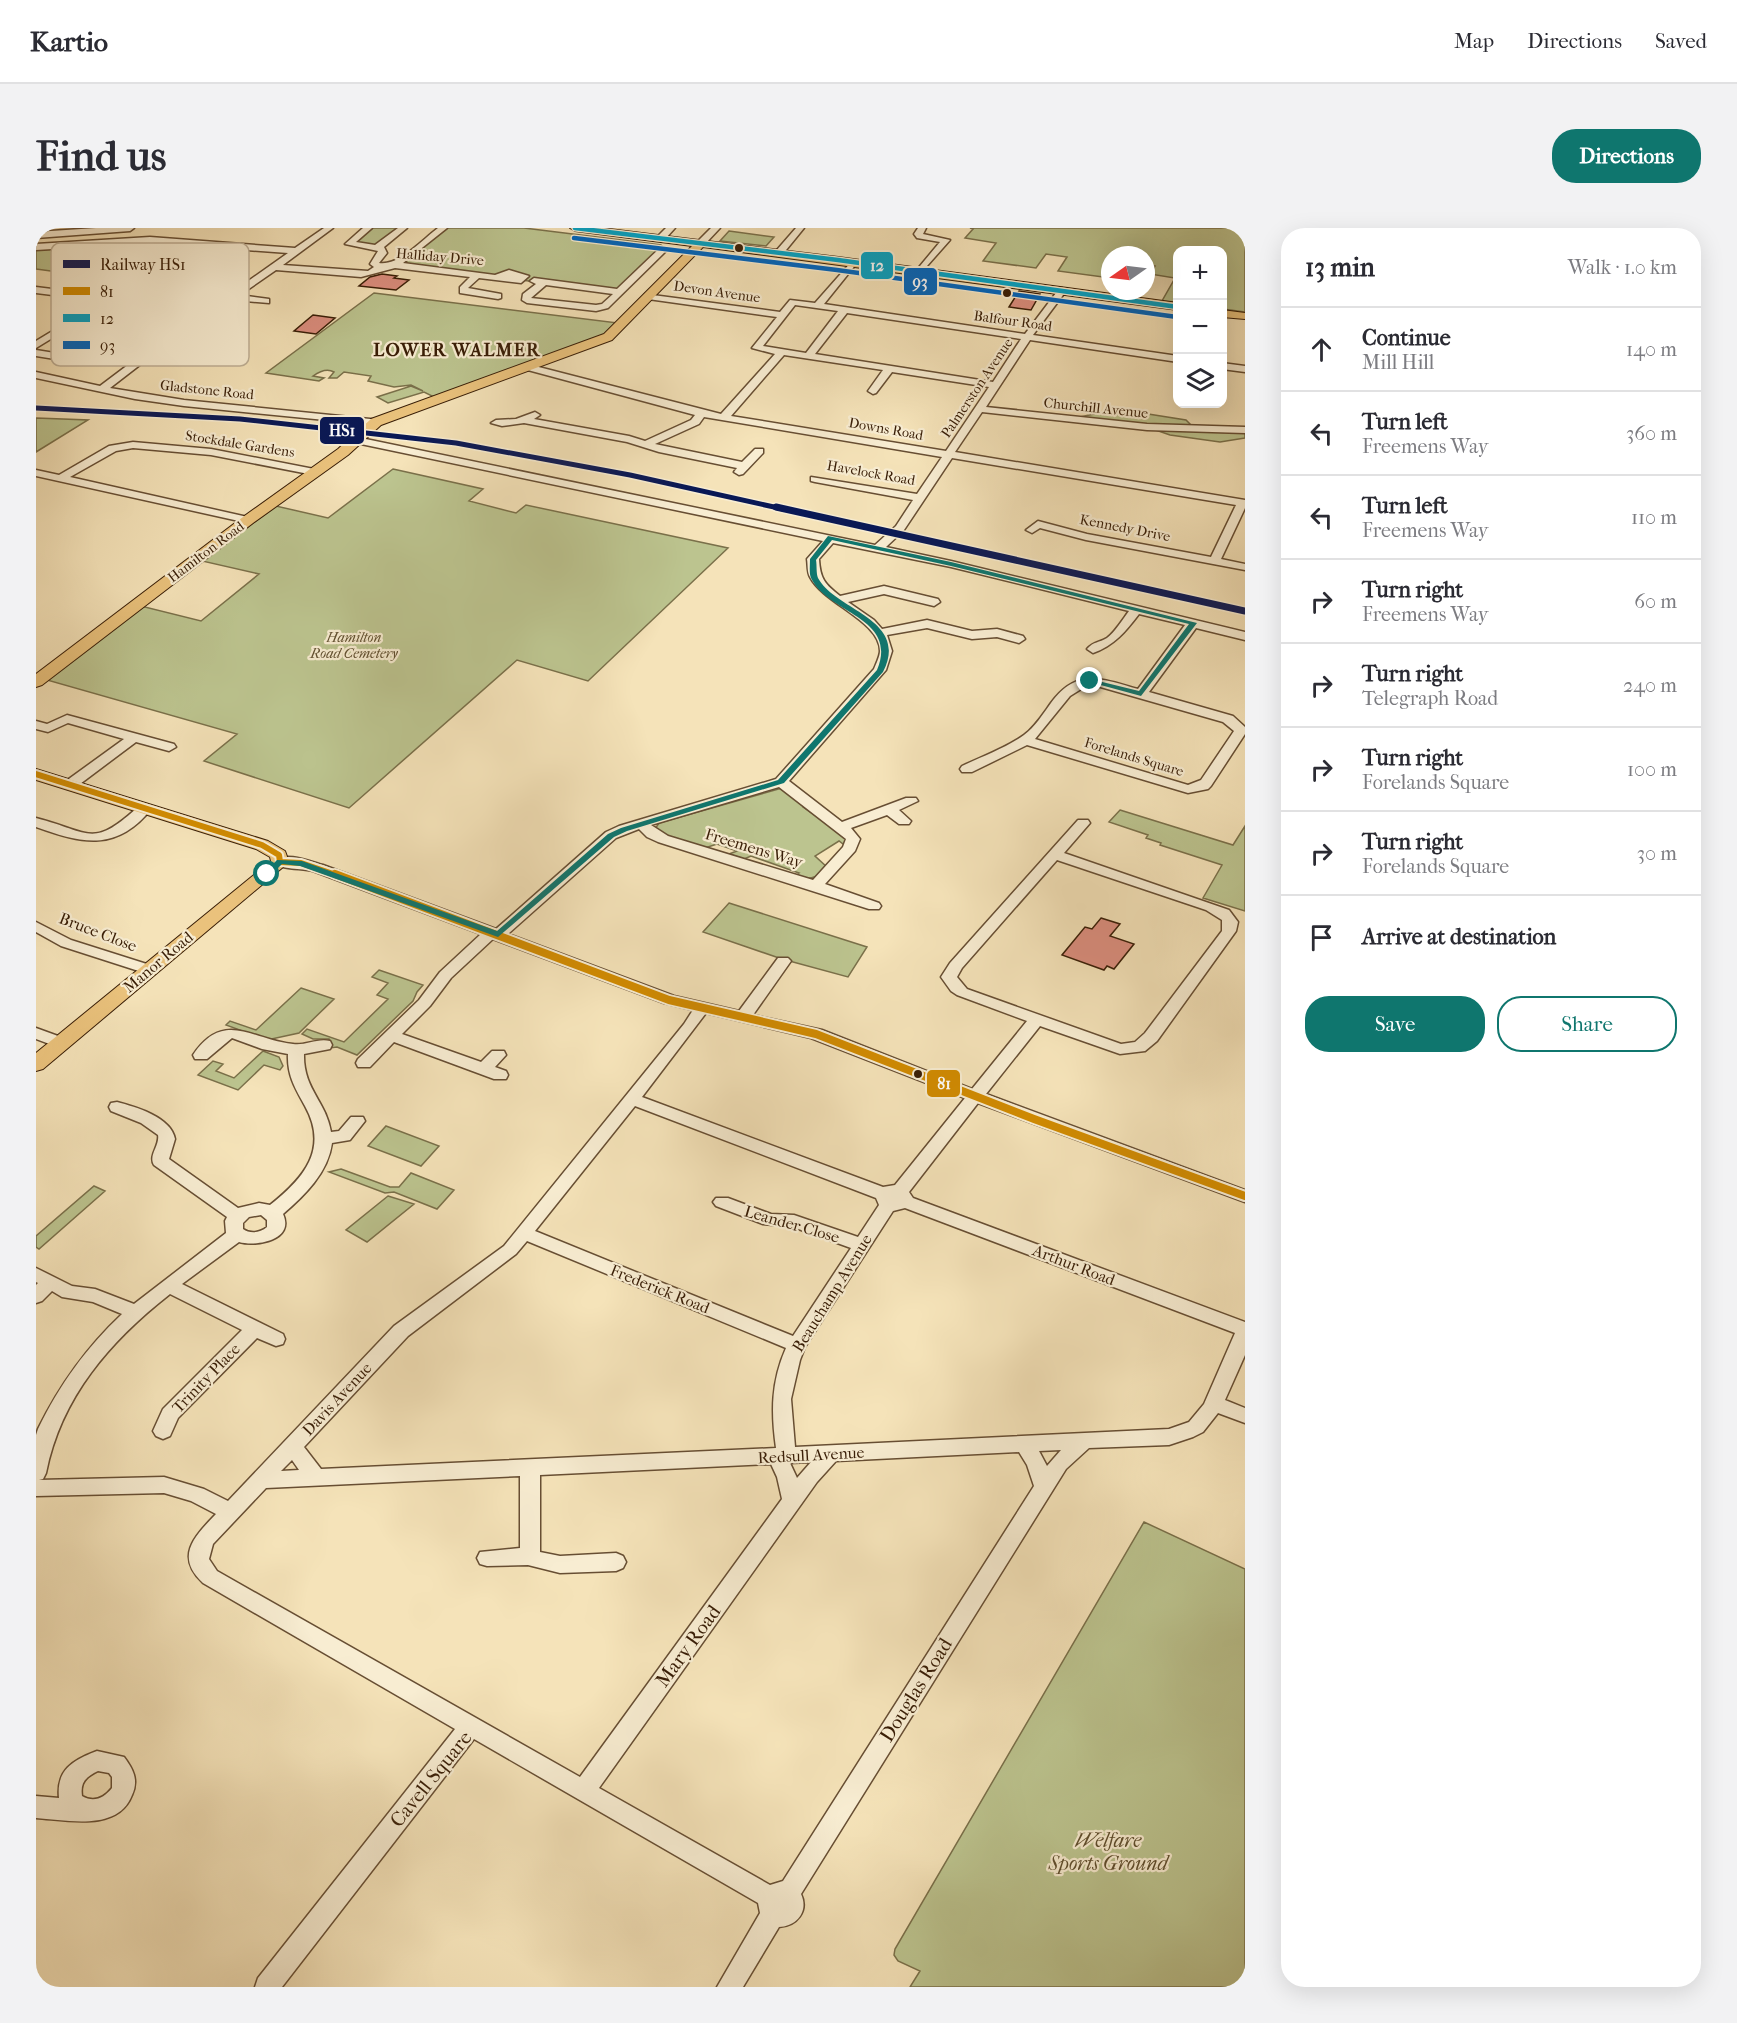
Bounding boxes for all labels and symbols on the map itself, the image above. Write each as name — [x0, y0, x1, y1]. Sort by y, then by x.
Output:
unlabelled marker — [733, 242, 745, 254]
legend — [51, 243, 249, 366]
street label: Halliday Drive — [395, 245, 485, 269]
north arrow — [1101, 246, 1155, 300]
line badge: 12 — [860, 251, 894, 280]
text: Railway HS1 — [100, 255, 186, 274]
text: 12 — [870, 256, 884, 275]
line badge: 93 — [903, 267, 938, 296]
text: 93 — [912, 272, 927, 292]
street label: Devon Avenue — [672, 277, 762, 307]
text: 81 — [100, 282, 114, 301]
unlabelled marker — [1001, 287, 1013, 299]
street label: Balfour Road — [973, 307, 1054, 335]
text: 12 — [100, 309, 114, 328]
street label: Palmerston Avenue — [937, 335, 1017, 441]
text: 93 — [100, 336, 115, 355]
district label: LOWER WALMER — [373, 340, 541, 361]
street label: Gladstone Road — [159, 377, 255, 403]
street label: Churchill Avenue — [1043, 394, 1149, 422]
street label: Downs Road — [847, 414, 925, 444]
line badge: HS1 — [319, 416, 365, 445]
text: HS1 — [329, 421, 356, 440]
street label: Stockdale Gardens — [184, 427, 296, 461]
street label: Havelock Road — [826, 457, 917, 489]
street label: Kennedy Drive — [1078, 511, 1172, 545]
street label: Hamilton Road — [164, 517, 248, 586]
park label: Hamilton Road Cemetery — [309, 629, 399, 662]
route end — [1076, 667, 1102, 693]
street label: Forelands Square — [1082, 734, 1186, 780]
street label: Freemens Way — [703, 824, 806, 872]
route start — [253, 860, 279, 886]
street label: Bruce Close — [56, 908, 140, 956]
street label: Manor Road — [119, 927, 197, 997]
unlabelled marker — [912, 1068, 924, 1080]
line badge: 81 — [926, 1069, 961, 1098]
text: 81 — [937, 1074, 951, 1093]
street label: Leander Close — [742, 1201, 842, 1247]
street label: Beauchamp Avenue — [788, 1231, 876, 1355]
street label: Arthur Road — [1029, 1240, 1118, 1289]
street label: Frederick Road — [608, 1260, 713, 1318]
street label: Trinity Place — [168, 1339, 244, 1417]
street label: Davis Avenue — [298, 1358, 376, 1440]
street label: Redsull Avenue — [757, 1443, 865, 1467]
street label: Mary Road — [651, 1600, 726, 1691]
street label: Douglas Road — [875, 1633, 958, 1746]
street label: Cavell Square — [385, 1726, 477, 1832]
park label: Welfare Sports Ground — [1047, 1829, 1170, 1875]

